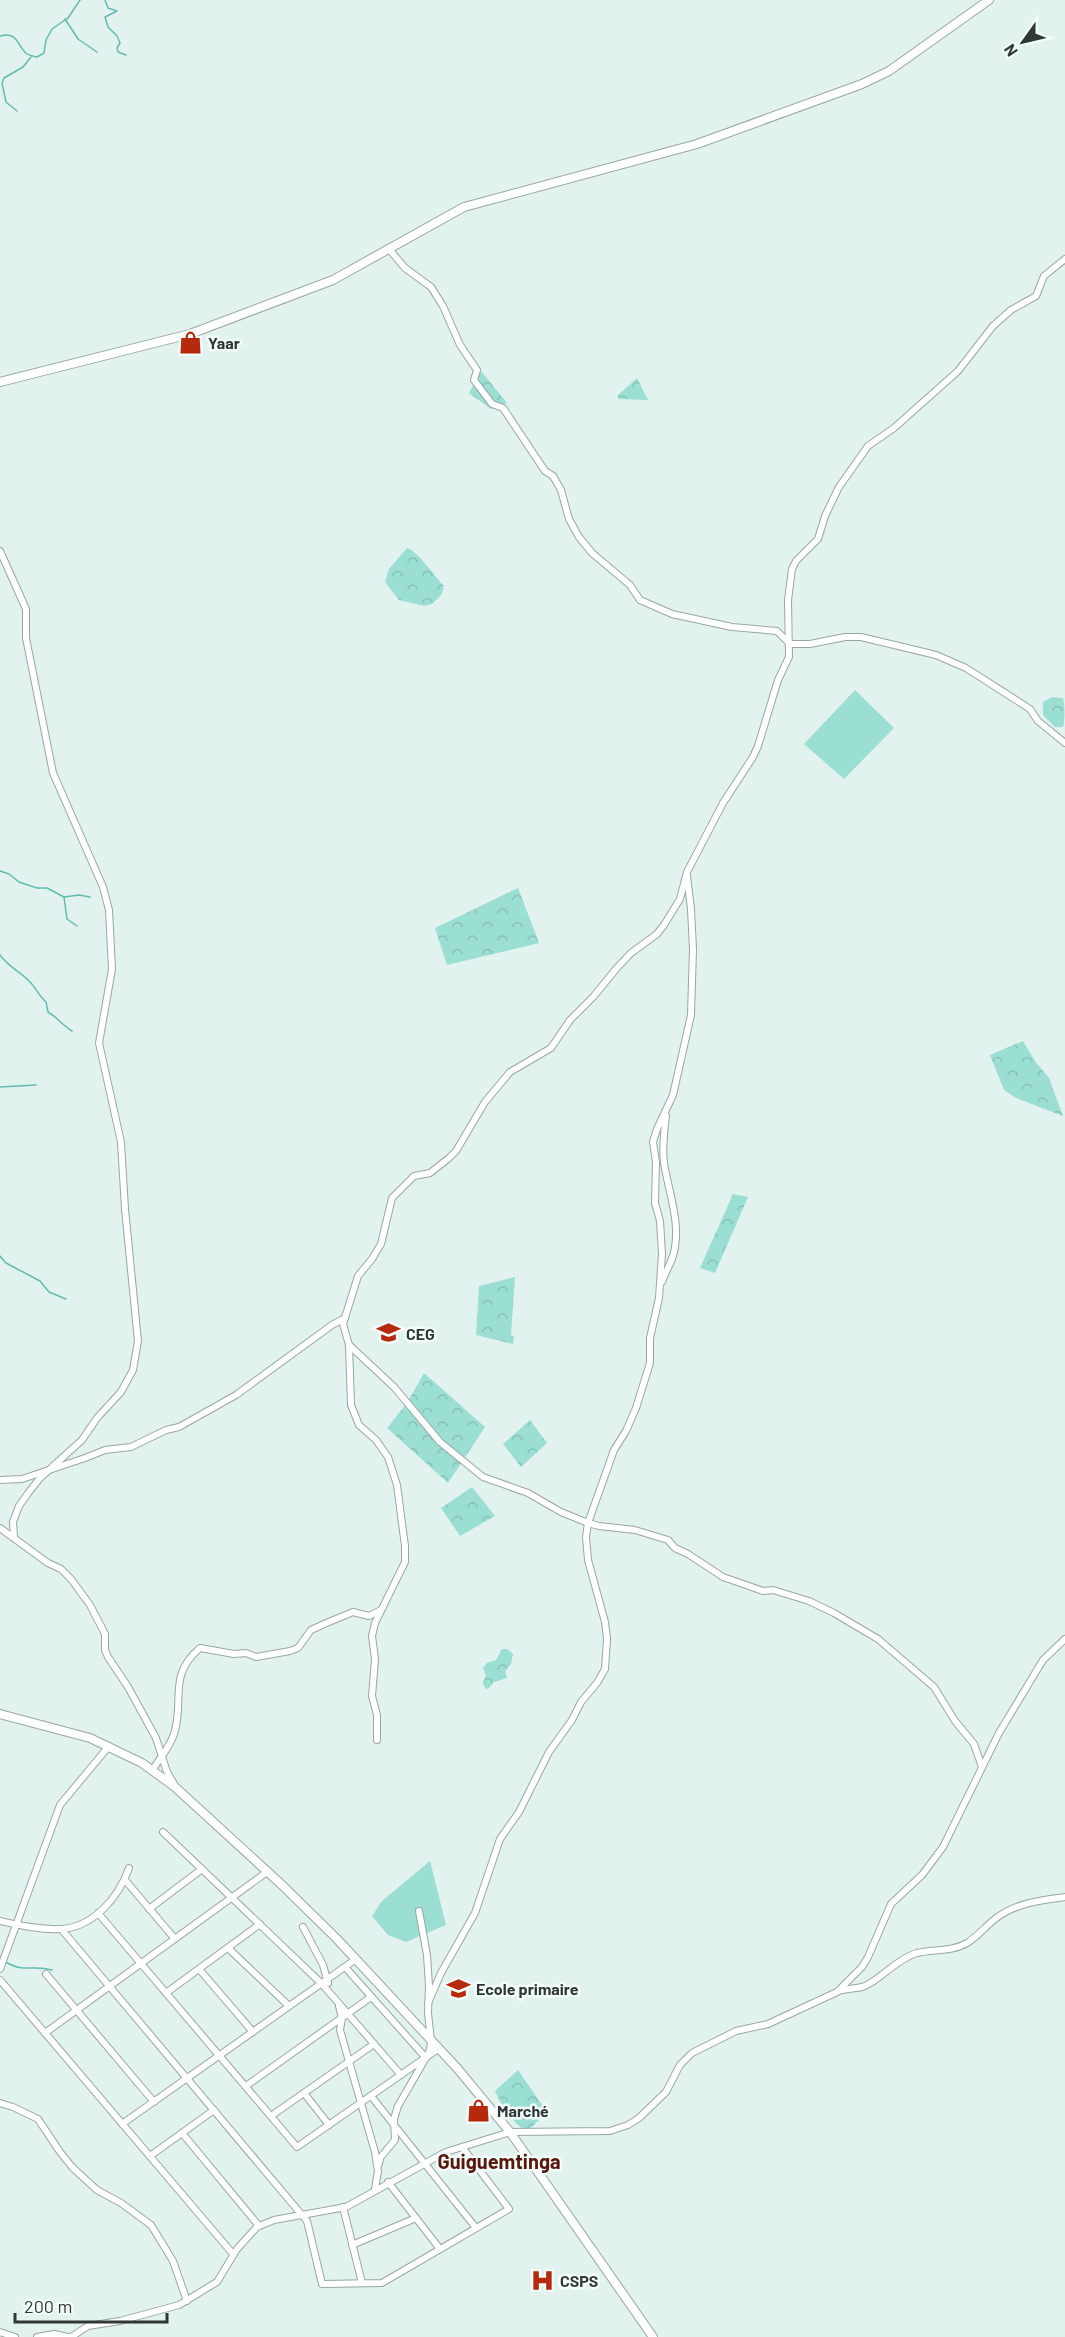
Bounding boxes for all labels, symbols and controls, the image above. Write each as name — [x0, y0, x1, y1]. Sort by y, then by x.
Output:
north arrow — [993, 12, 1053, 72]
text: N — [999, 41, 1021, 60]
shop icon: Yaar — [177, 329, 203, 355]
place label: Yaar — [208, 333, 240, 352]
school or university icon: CEG — [375, 1320, 401, 1346]
place label: CEG — [406, 1324, 435, 1343]
school or university icon: Ecole primaire — [445, 1975, 471, 2001]
place label: Ecole primaire — [476, 1979, 579, 1998]
shop icon: Marché — [466, 2097, 492, 2123]
place label: Marché — [497, 2101, 549, 2120]
district label: Guiguemtinga — [437, 2149, 561, 2173]
hospital icon: CSPS — [529, 2267, 555, 2293]
place label: CSPS — [560, 2271, 598, 2290]
scale bar — [15, 2286, 166, 2324]
text: 200 m — [24, 2295, 72, 2317]

